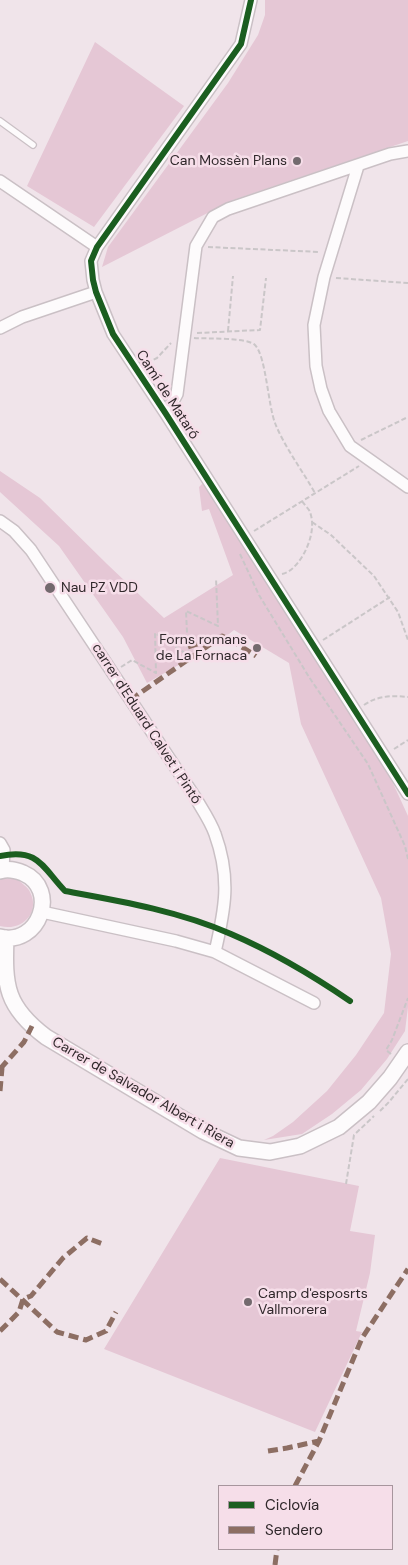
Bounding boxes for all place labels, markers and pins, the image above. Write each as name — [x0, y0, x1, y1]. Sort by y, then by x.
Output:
place label: Can Mossèn Plans — [170, 153, 287, 169]
marker: Can Mossèn Plans — [291, 155, 303, 167]
place label: Nau PZ VDD — [61, 580, 138, 596]
marker: Nau PZ VDD — [43, 581, 57, 595]
place label: Forns romans de La Fornaca — [156, 632, 247, 664]
marker: Forns romans de La Fornaca — [251, 642, 263, 654]
place label: Camp d'esposrts Vallmorera — [258, 1286, 368, 1318]
marker: Camp d'esposrts Vallmorera — [242, 1296, 254, 1308]

